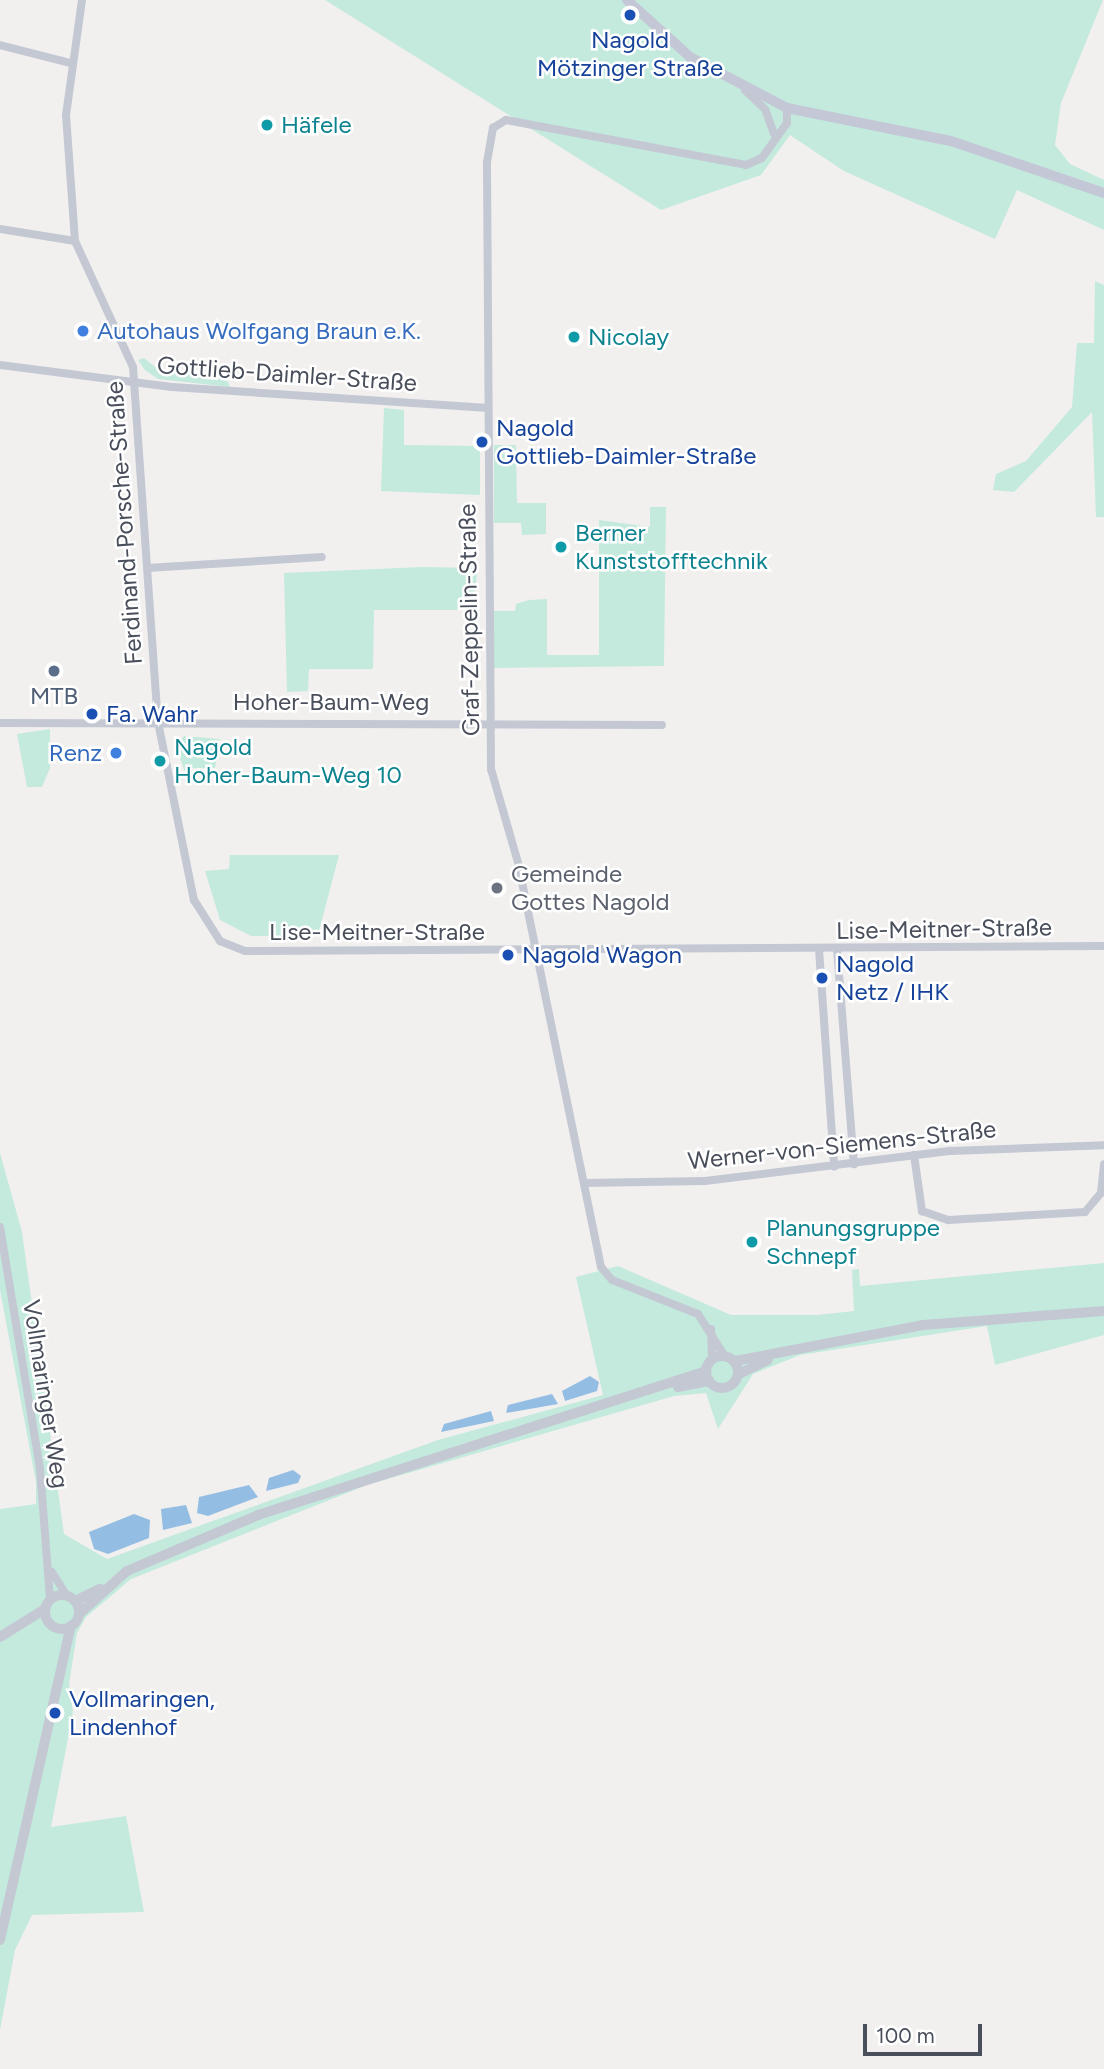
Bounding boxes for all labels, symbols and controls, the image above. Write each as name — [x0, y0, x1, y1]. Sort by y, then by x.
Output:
marker: Nagold Mötzinger Straße — [622, 7, 638, 23]
place label: Nagold Mötzinger Straße — [537, 26, 723, 82]
place label: Häfele — [281, 111, 352, 139]
marker: Häfele — [259, 117, 275, 133]
place label: Autohaus Wolfgang Braun e.K. — [97, 317, 421, 345]
marker: Autohaus Wolfgang Braun e.K. — [75, 323, 91, 339]
place label: Nicolay — [588, 323, 669, 351]
marker: Nicolay — [566, 329, 582, 345]
street label: Gottlieb-Daimler-Straße — [156, 351, 418, 397]
street label: Ferdinand-Porsche-Straße — [100, 380, 148, 666]
place label: Nagold Gottlieb-Daimler-Straße — [496, 414, 756, 470]
marker: Nagold Gottlieb-Daimler-Straße — [474, 434, 490, 450]
street label: Graf-Zeppelin-Straße — [453, 504, 485, 736]
place label: Berner Kunststofftechnik — [575, 519, 768, 575]
marker: Berner Kunststofftechnik — [553, 539, 569, 555]
marker: MTB — [46, 663, 62, 679]
place label: MTB — [30, 682, 78, 710]
street label: Hoher-Baum-Weg — [233, 688, 429, 716]
place label: Fa. Wahr — [106, 700, 198, 728]
marker: Fa. Wahr — [84, 706, 100, 722]
place label: Nagold Hoher-Baum-Weg 10 — [174, 733, 402, 789]
place label: Renz — [49, 739, 102, 767]
marker: Renz — [108, 745, 124, 761]
marker: Nagold Hoher-Baum-Weg 10 — [152, 753, 168, 769]
place label: Gemeinde Gottes Nagold — [511, 860, 670, 916]
marker: Gemeinde Gottes Nagold — [489, 880, 505, 896]
street label: Lise-Meitner-Straße — [836, 913, 1052, 945]
street label: Lise-Meitner-Straße — [269, 918, 485, 946]
place label: Nagold Wagon — [522, 941, 682, 969]
marker: Nagold Wagon — [500, 947, 516, 963]
place label: Nagold Netz / IHK — [836, 950, 949, 1006]
marker: Nagold Netz / IHK — [814, 970, 830, 986]
street label: Werner-von-Siemens-Straße — [686, 1114, 998, 1176]
place label: Planungsgruppe Schnepf — [766, 1214, 940, 1270]
marker: Planungsgruppe Schnepf — [744, 1234, 760, 1250]
street label: Vollmaringer Weg — [17, 1298, 75, 1490]
place label: Vollmaringen, Lindenhof — [69, 1685, 215, 1741]
marker: Vollmaringen, Lindenhof — [47, 1705, 63, 1721]
scale bar — [866, 2010, 985, 2054]
text: 100 m — [876, 2023, 935, 2048]

